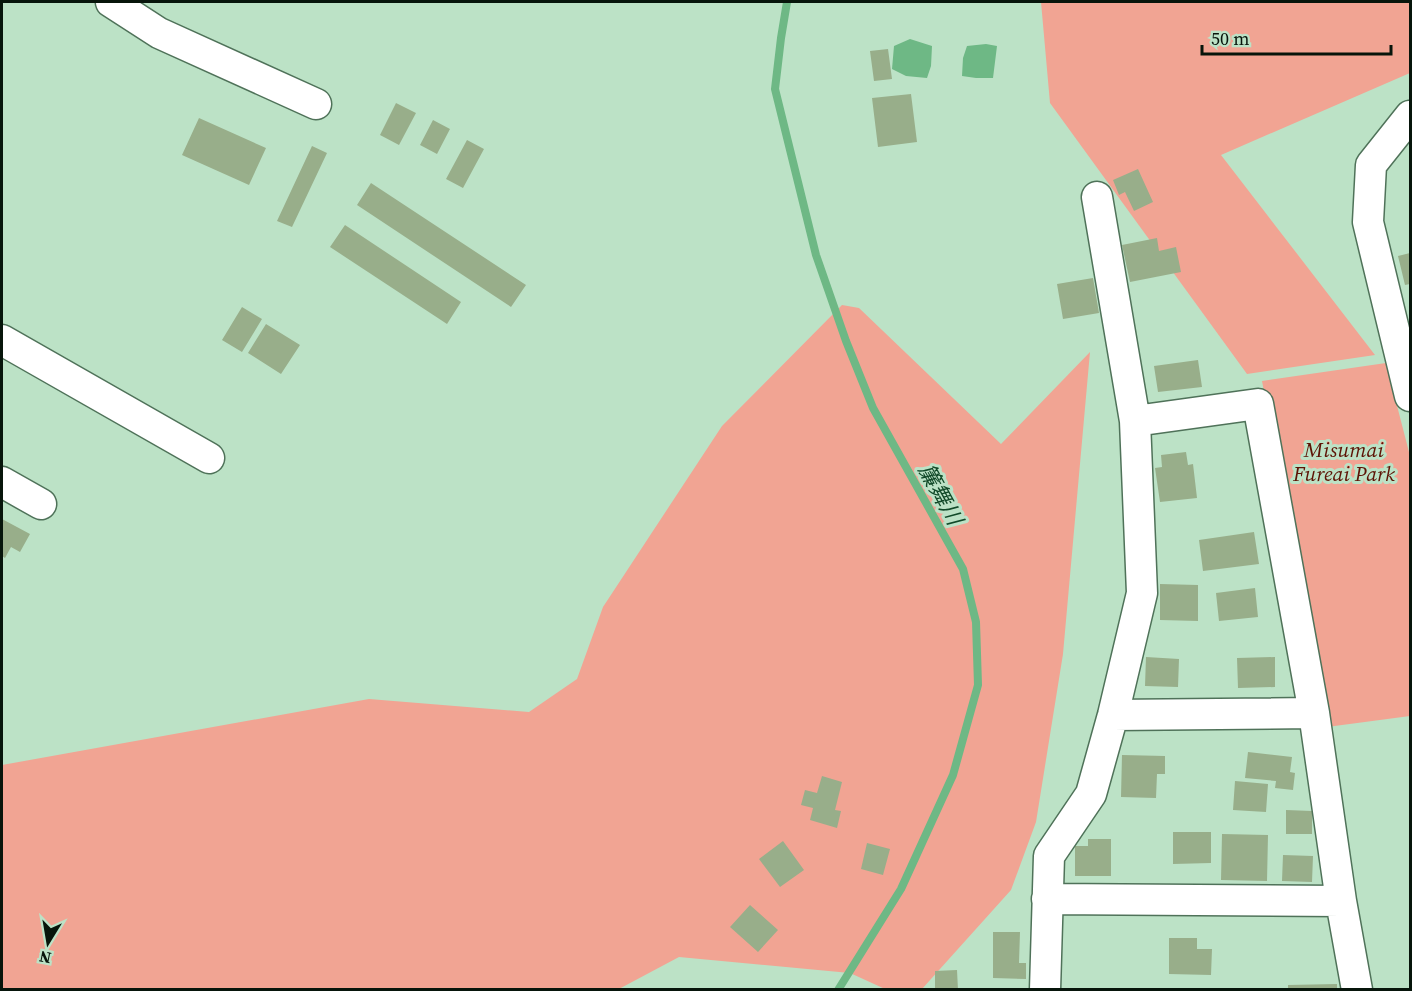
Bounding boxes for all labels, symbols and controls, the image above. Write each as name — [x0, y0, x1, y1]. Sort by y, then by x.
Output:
scale bar — [1202, 18, 1391, 56]
text: 50 m — [1211, 26, 1249, 51]
park label: Misumai Fureai Park — [1292, 435, 1395, 488]
water label: 簾舞川 — [912, 458, 971, 532]
north arrow — [18, 913, 78, 973]
text: N — [37, 946, 53, 970]

